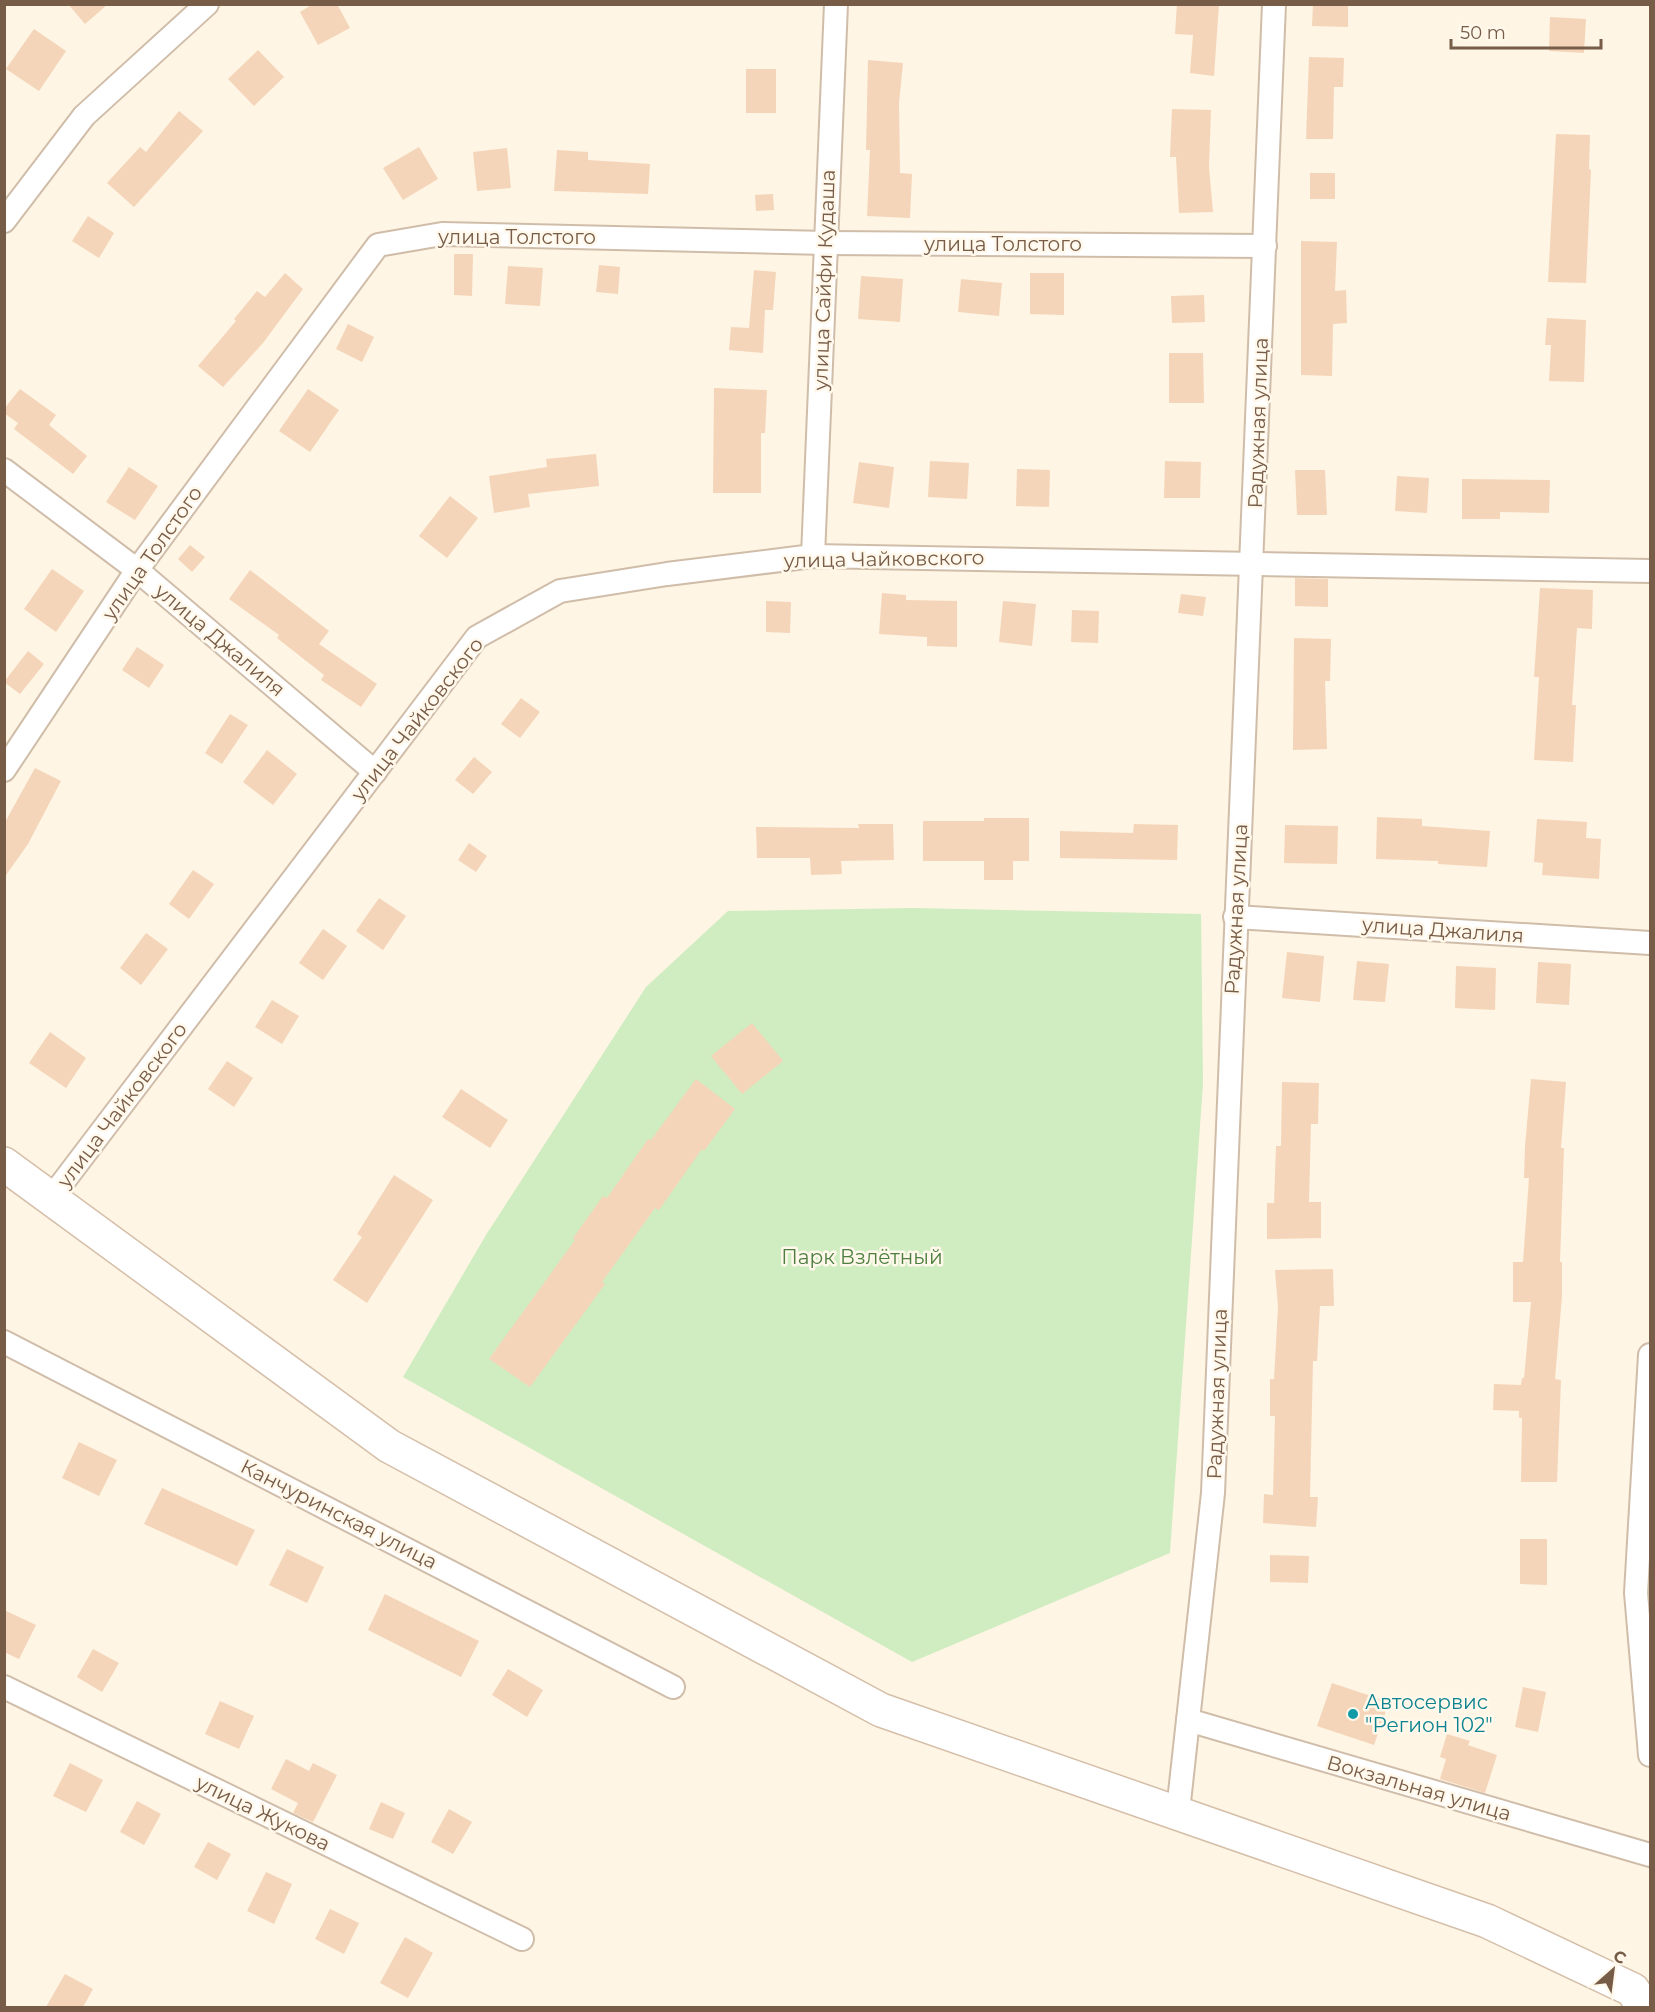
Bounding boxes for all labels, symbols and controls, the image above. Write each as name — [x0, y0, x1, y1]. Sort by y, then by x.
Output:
scale bar — [1451, 12, 1601, 50]
text: 50 m — [1460, 22, 1506, 44]
street label: улица Сайфи Кудаша — [808, 169, 840, 392]
street label: улица Толстого — [437, 225, 596, 249]
street label: улица Толстого — [923, 232, 1082, 256]
street label: Радужная улица — [1243, 337, 1273, 509]
street label: улица Толстого — [96, 481, 207, 625]
street label: улица Чайковского — [783, 545, 984, 573]
street label: улица Джалиля — [149, 578, 290, 701]
street label: улица Чайковского — [345, 633, 488, 806]
street label: Радужная улица — [1220, 823, 1252, 995]
street label: улица Джалиля — [1360, 912, 1525, 948]
street label: улица Чайковского — [51, 1018, 192, 1193]
park label: Парк Взлётный — [781, 1245, 943, 1269]
street label: Радужная улица — [1202, 1308, 1232, 1480]
street label: Канчуринская улица — [237, 1454, 441, 1574]
place label: Автосервис "Регион 102" — [1365, 1690, 1493, 1737]
marker: Автосервис "Регион 102" — [1346, 1707, 1360, 1721]
street label: Вокзальная улица — [1324, 1750, 1514, 1826]
street label: улица Жукова — [191, 1770, 334, 1856]
north arrow — [1583, 1940, 1643, 2000]
text: С — [1610, 1946, 1630, 1968]

